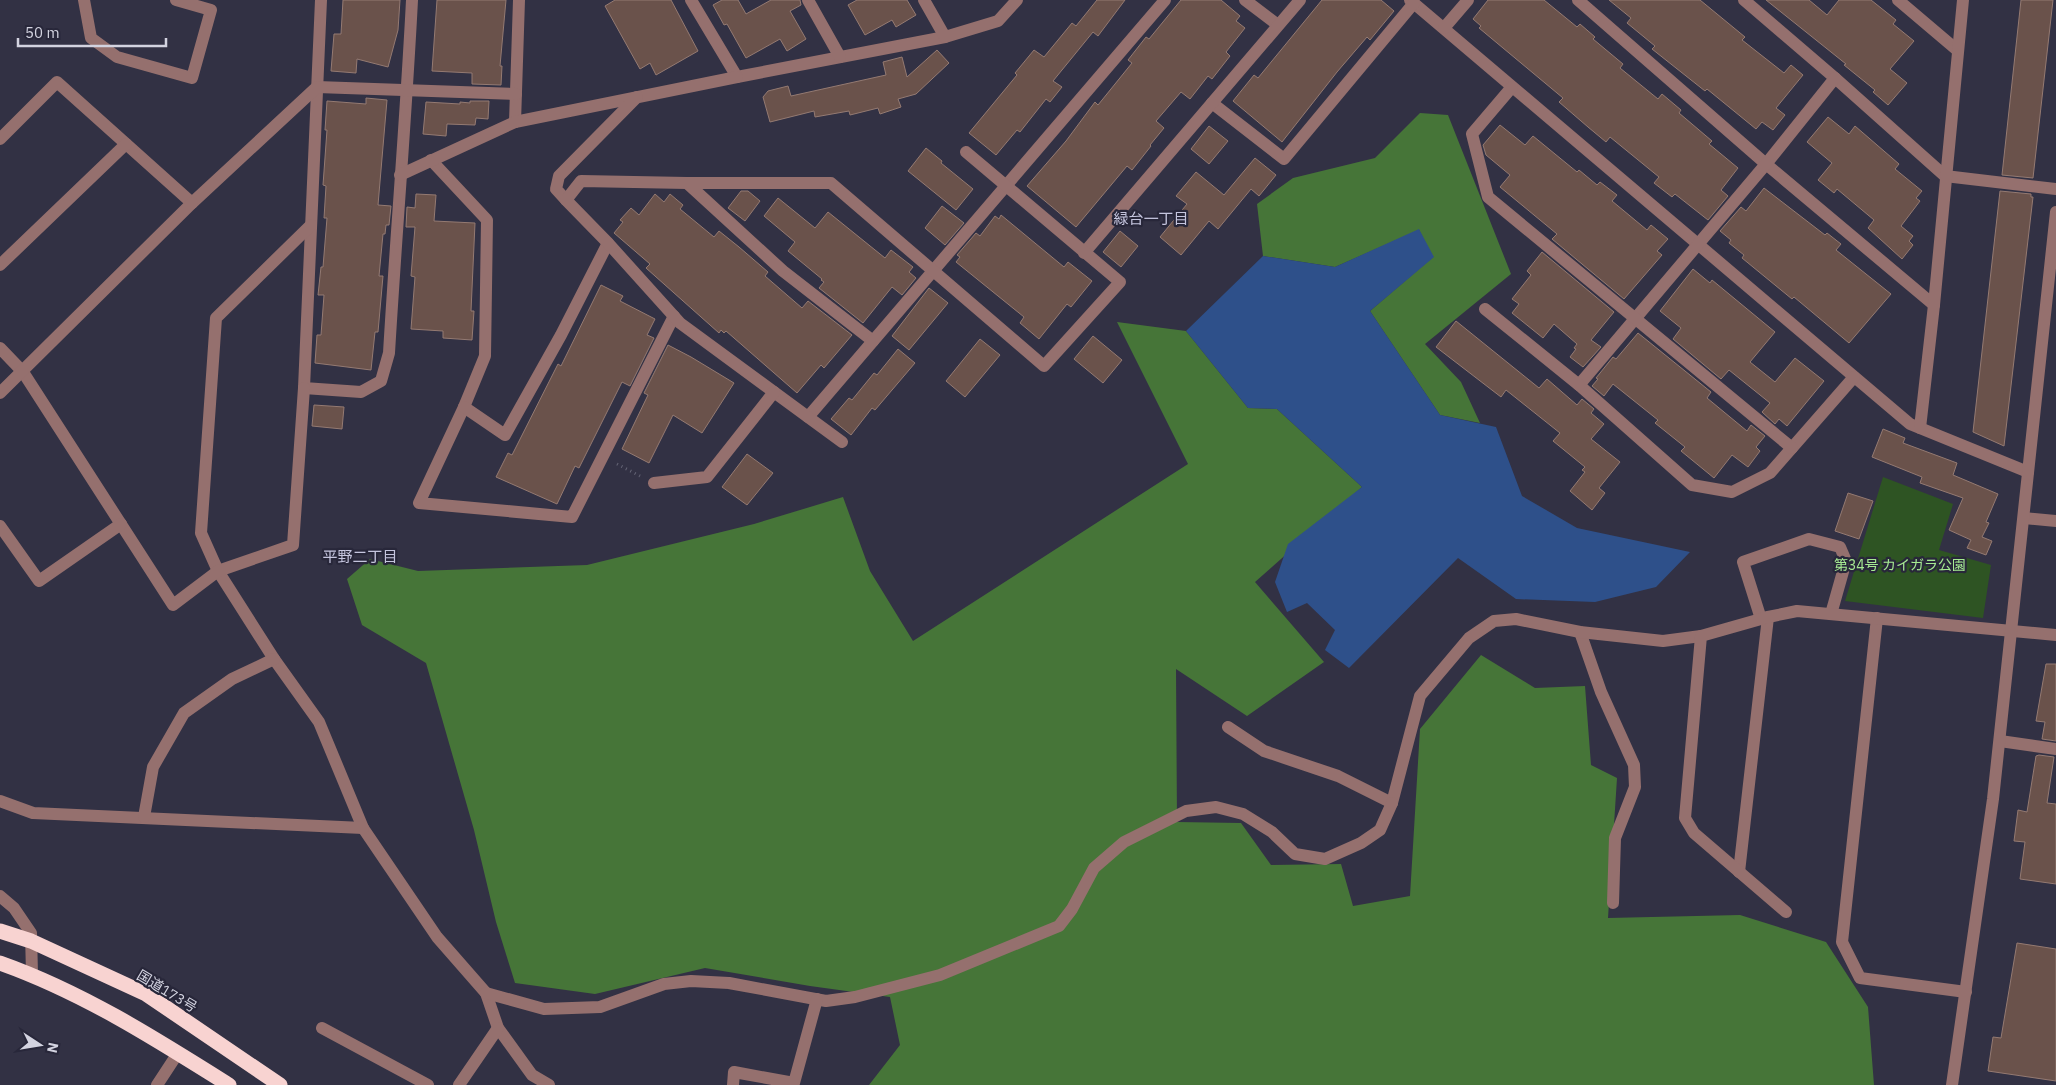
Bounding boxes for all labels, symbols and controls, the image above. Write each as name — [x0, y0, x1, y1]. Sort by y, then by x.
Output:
scale bar — [18, 15, 165, 47]
text: 50 m — [25, 23, 60, 42]
district label: 緑台一丁目 — [1113, 209, 1189, 228]
district label: 平野二丁目 — [322, 547, 398, 566]
park label: 第34号 カイガラ公園 — [1834, 556, 1966, 574]
street label: 国道173号 — [134, 966, 200, 1016]
north arrow — [15, 1020, 65, 1070]
text: N — [43, 1041, 63, 1055]

